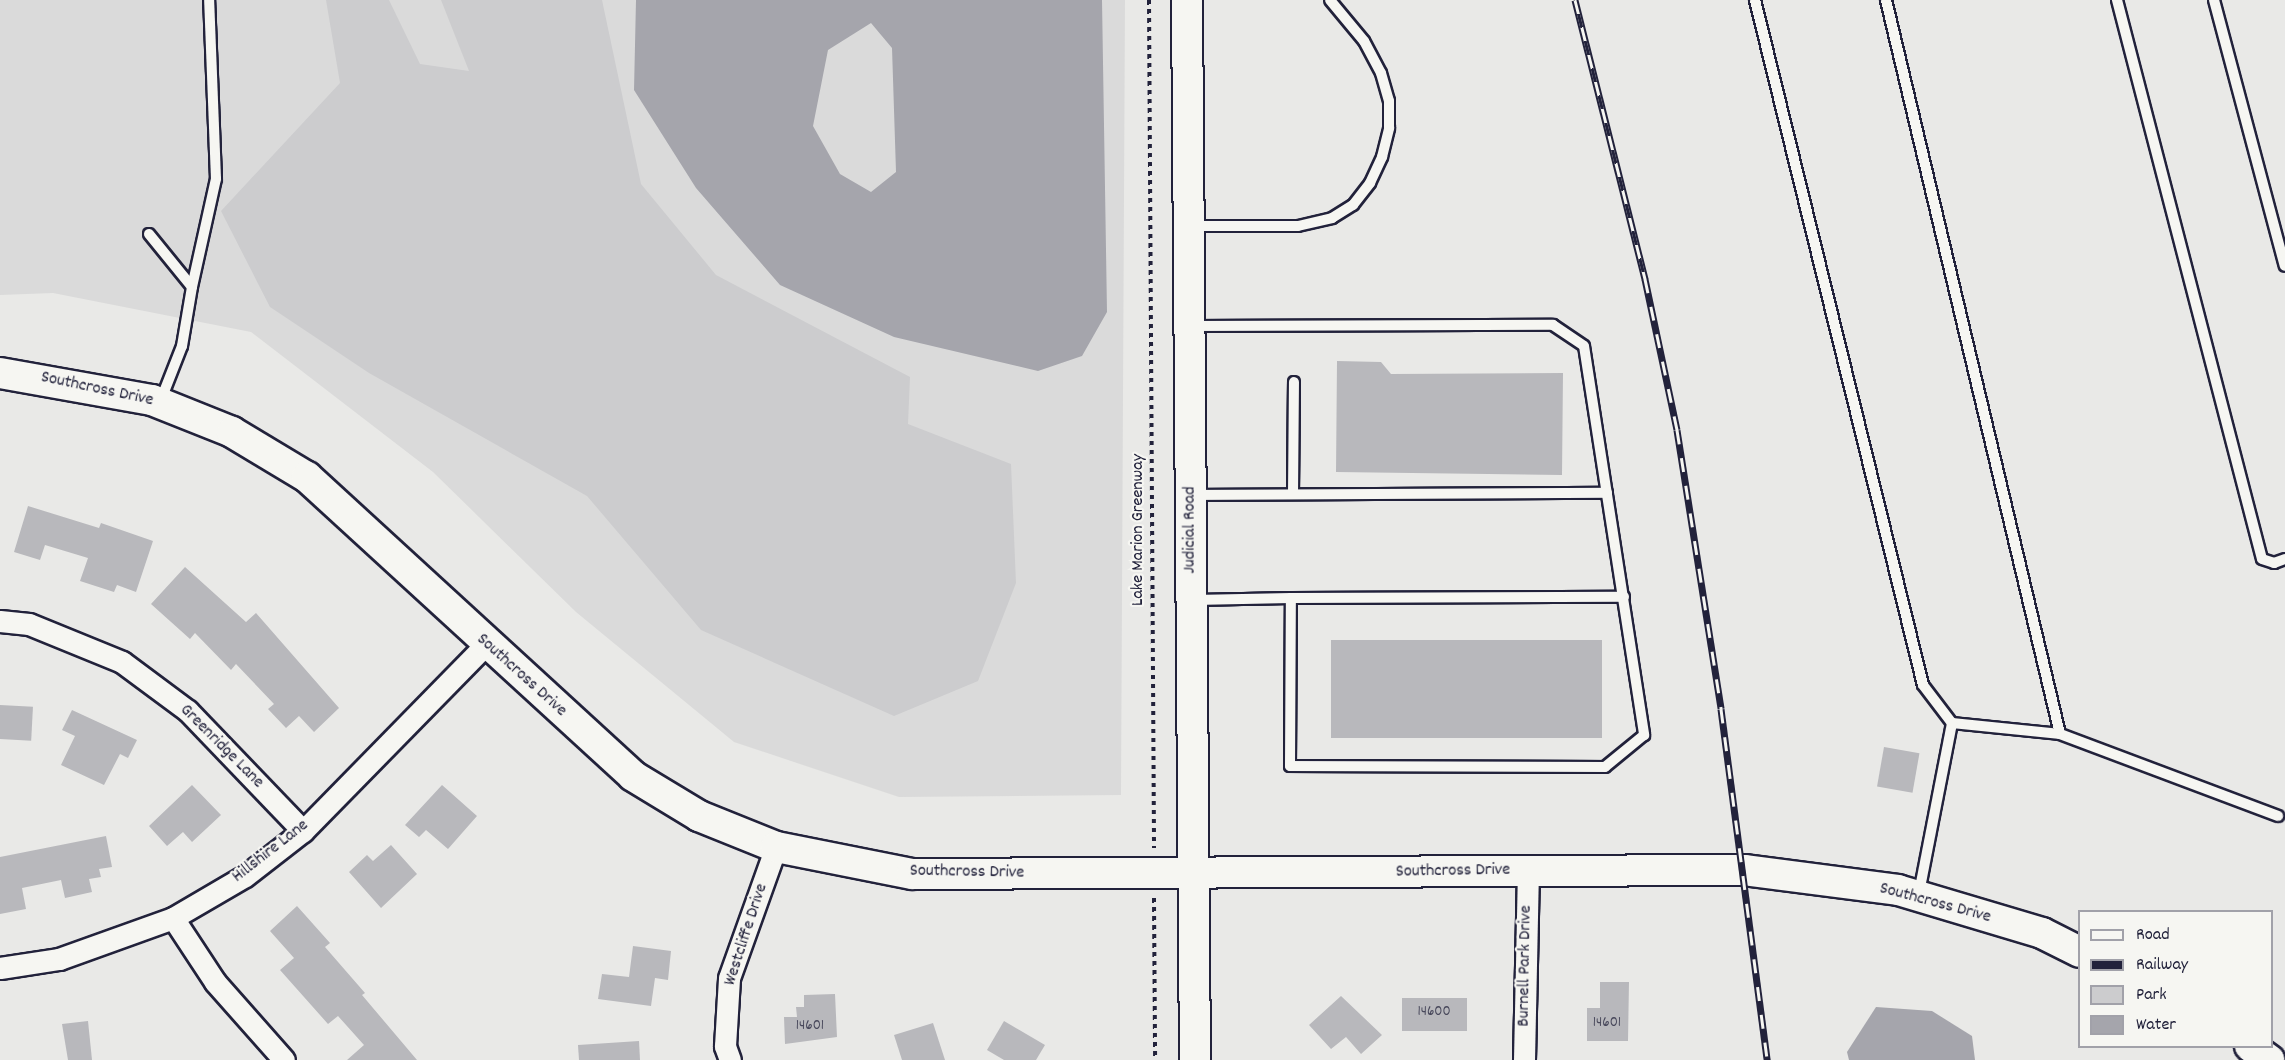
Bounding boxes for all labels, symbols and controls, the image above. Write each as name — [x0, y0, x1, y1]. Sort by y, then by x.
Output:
street label: Southcross Drive — [39, 368, 155, 412]
street label: Lake Marion Greenway — [1128, 454, 1150, 606]
street label: Judicial Road — [1180, 486, 1202, 574]
street label: Southcross Drive — [471, 630, 571, 722]
street label: Greenridge Lane — [174, 700, 268, 794]
street label: Hillshire Lane — [229, 815, 313, 889]
street label: Southcross Drive — [1396, 860, 1510, 884]
street label: Southcross Drive — [910, 861, 1024, 885]
street label: Southcross Drive — [1877, 879, 1993, 929]
street label: Westcliffe Drive — [720, 881, 774, 989]
street label: Burnell Park Drive — [1514, 905, 1538, 1027]
legend — [2078, 910, 2273, 1048]
text: Road — [2136, 923, 2170, 948]
text: Railway — [2136, 953, 2188, 978]
text: Park — [2136, 983, 2167, 1008]
house number: 14600 — [1417, 1004, 1451, 1022]
text: Water — [2136, 1013, 2176, 1038]
house number: 14601 — [1593, 1015, 1621, 1033]
house number: 14601 — [796, 1018, 824, 1036]

